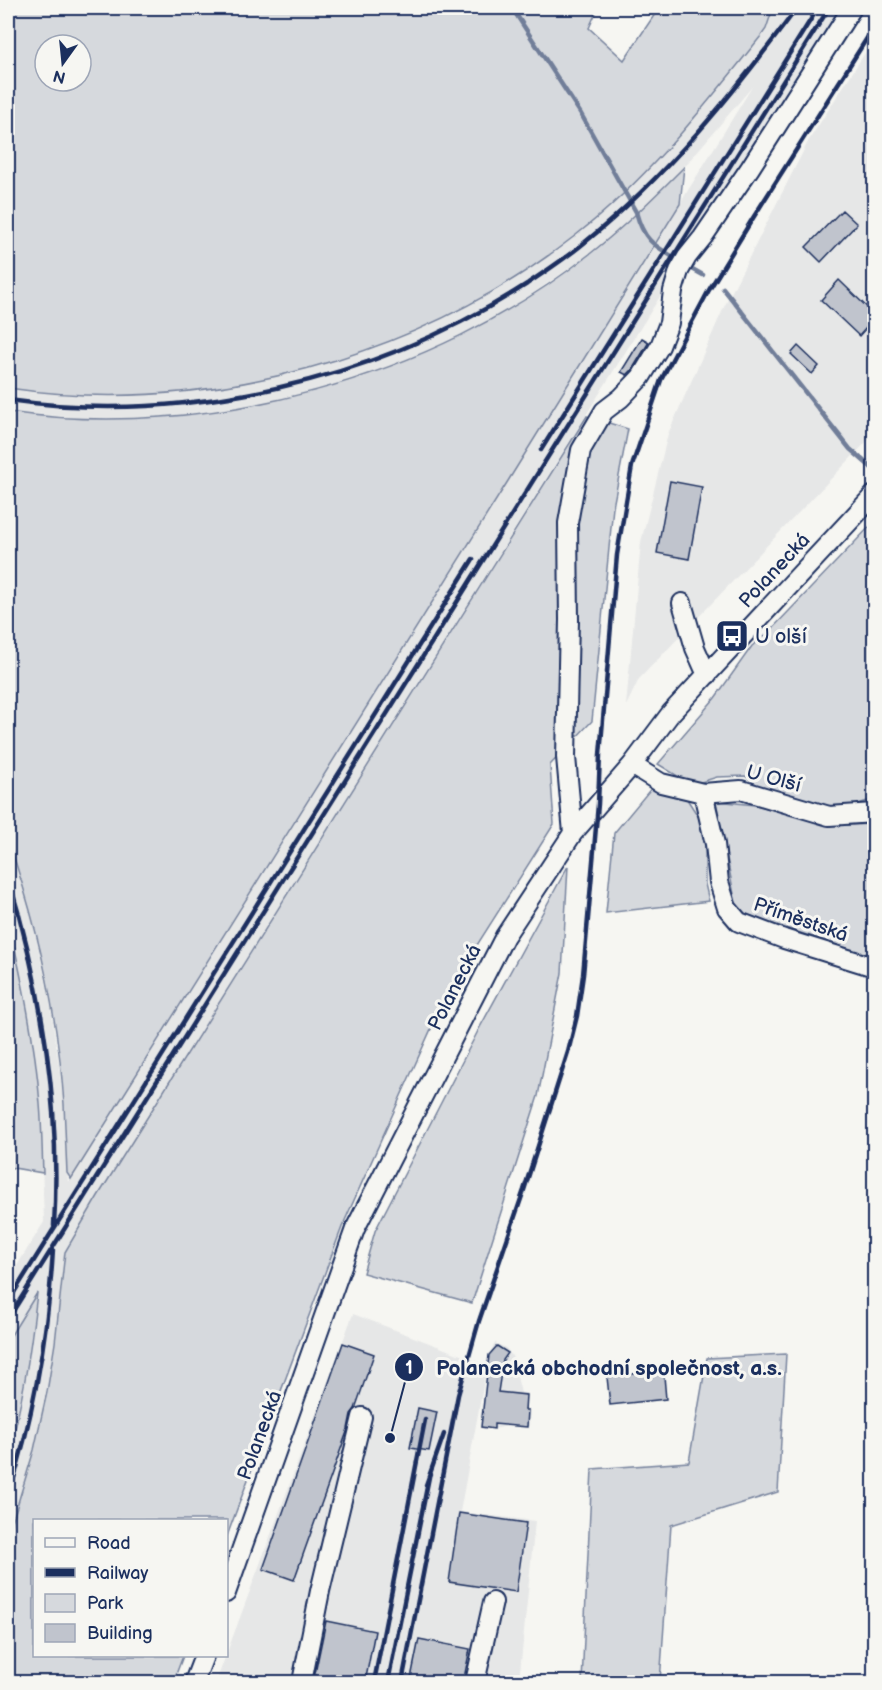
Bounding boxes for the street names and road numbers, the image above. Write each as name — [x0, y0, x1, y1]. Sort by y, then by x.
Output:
street label: Polanecká — [734, 528, 815, 613]
street label: U Olší — [744, 760, 804, 798]
street label: Příměstská — [750, 893, 851, 947]
street label: Polanecká — [423, 940, 487, 1034]
street label: Polanecká — [233, 1387, 287, 1483]

